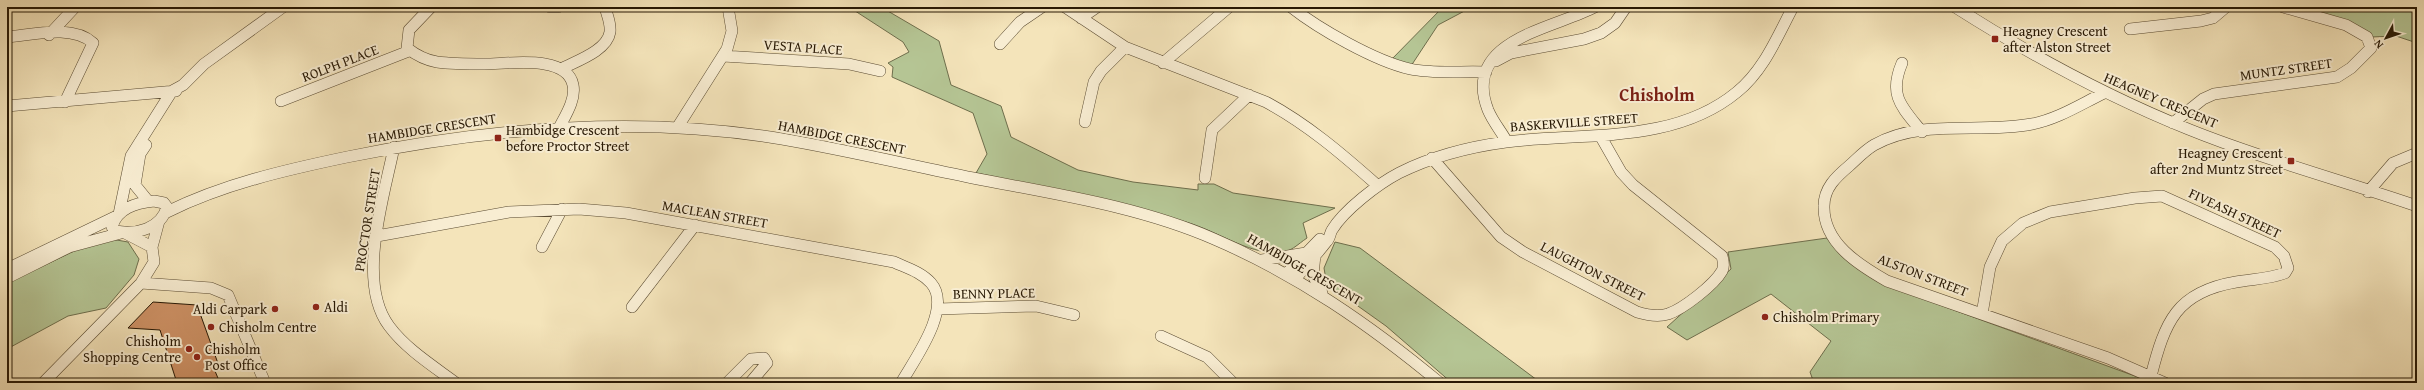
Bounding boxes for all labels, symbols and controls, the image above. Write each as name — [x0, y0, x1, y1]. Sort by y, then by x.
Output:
north arrow — [2366, 18, 2406, 58]
place label: Heagney Crescent after Alston Street — [2003, 21, 2111, 57]
street label: VESTA PLACE — [763, 34, 843, 60]
marker: Heagney Crescent after Alston Street — [1990, 34, 2000, 44]
text: N — [2369, 36, 2387, 52]
street label: ROLPH PLACE — [299, 39, 381, 87]
street label: MUNTZ STREET — [2239, 53, 2334, 85]
street label: HEAGNEY CRESCENT — [2101, 67, 2221, 133]
district label: Chisholm — [1619, 81, 1695, 108]
street label: HAMBIDGE CRESCENT — [366, 108, 498, 148]
street label: BASKERVILLE STREET — [1509, 108, 1639, 136]
street label: HAMBIDGE CRESCENT — [776, 115, 908, 159]
place label: Hambidge Crescent before Proctor Street — [506, 120, 630, 156]
marker: Hambidge Crescent before Proctor Street — [493, 133, 503, 143]
place label: Heagney Crescent after 2nd Muntz Street — [2150, 143, 2283, 179]
marker: Heagney Crescent after 2nd Muntz Street — [2286, 156, 2296, 166]
street label: PROCTOR STREET — [349, 167, 385, 273]
street label: FIVEASH STREET — [2186, 183, 2285, 243]
street label: MACLEAN STREET — [661, 195, 769, 233]
street label: HAMBIDGE CRESCENT — [1244, 228, 1366, 310]
street label: LAUGHTON STREET — [1537, 236, 1649, 306]
street label: ALSTON STREET — [1875, 249, 1971, 301]
street label: BENNY PLACE — [953, 282, 1035, 304]
place label: Aldi — [324, 297, 348, 317]
place label: Aldi Carpark — [193, 299, 268, 319]
marker: Aldi — [311, 302, 321, 312]
marker: Aldi Carpark — [270, 304, 280, 314]
place label: Chisholm Primary — [1773, 307, 1879, 327]
marker: Chisholm Primary — [1760, 312, 1770, 322]
place label: Chisholm Centre — [219, 317, 317, 337]
marker: Chisholm Centre — [206, 322, 216, 332]
place label: Chisholm Shopping Centre — [83, 331, 182, 367]
place label: Chisholm Post Office — [205, 339, 268, 375]
marker: Chisholm Shopping Centre — [184, 344, 194, 354]
marker: Chisholm Post Office — [192, 352, 202, 362]

